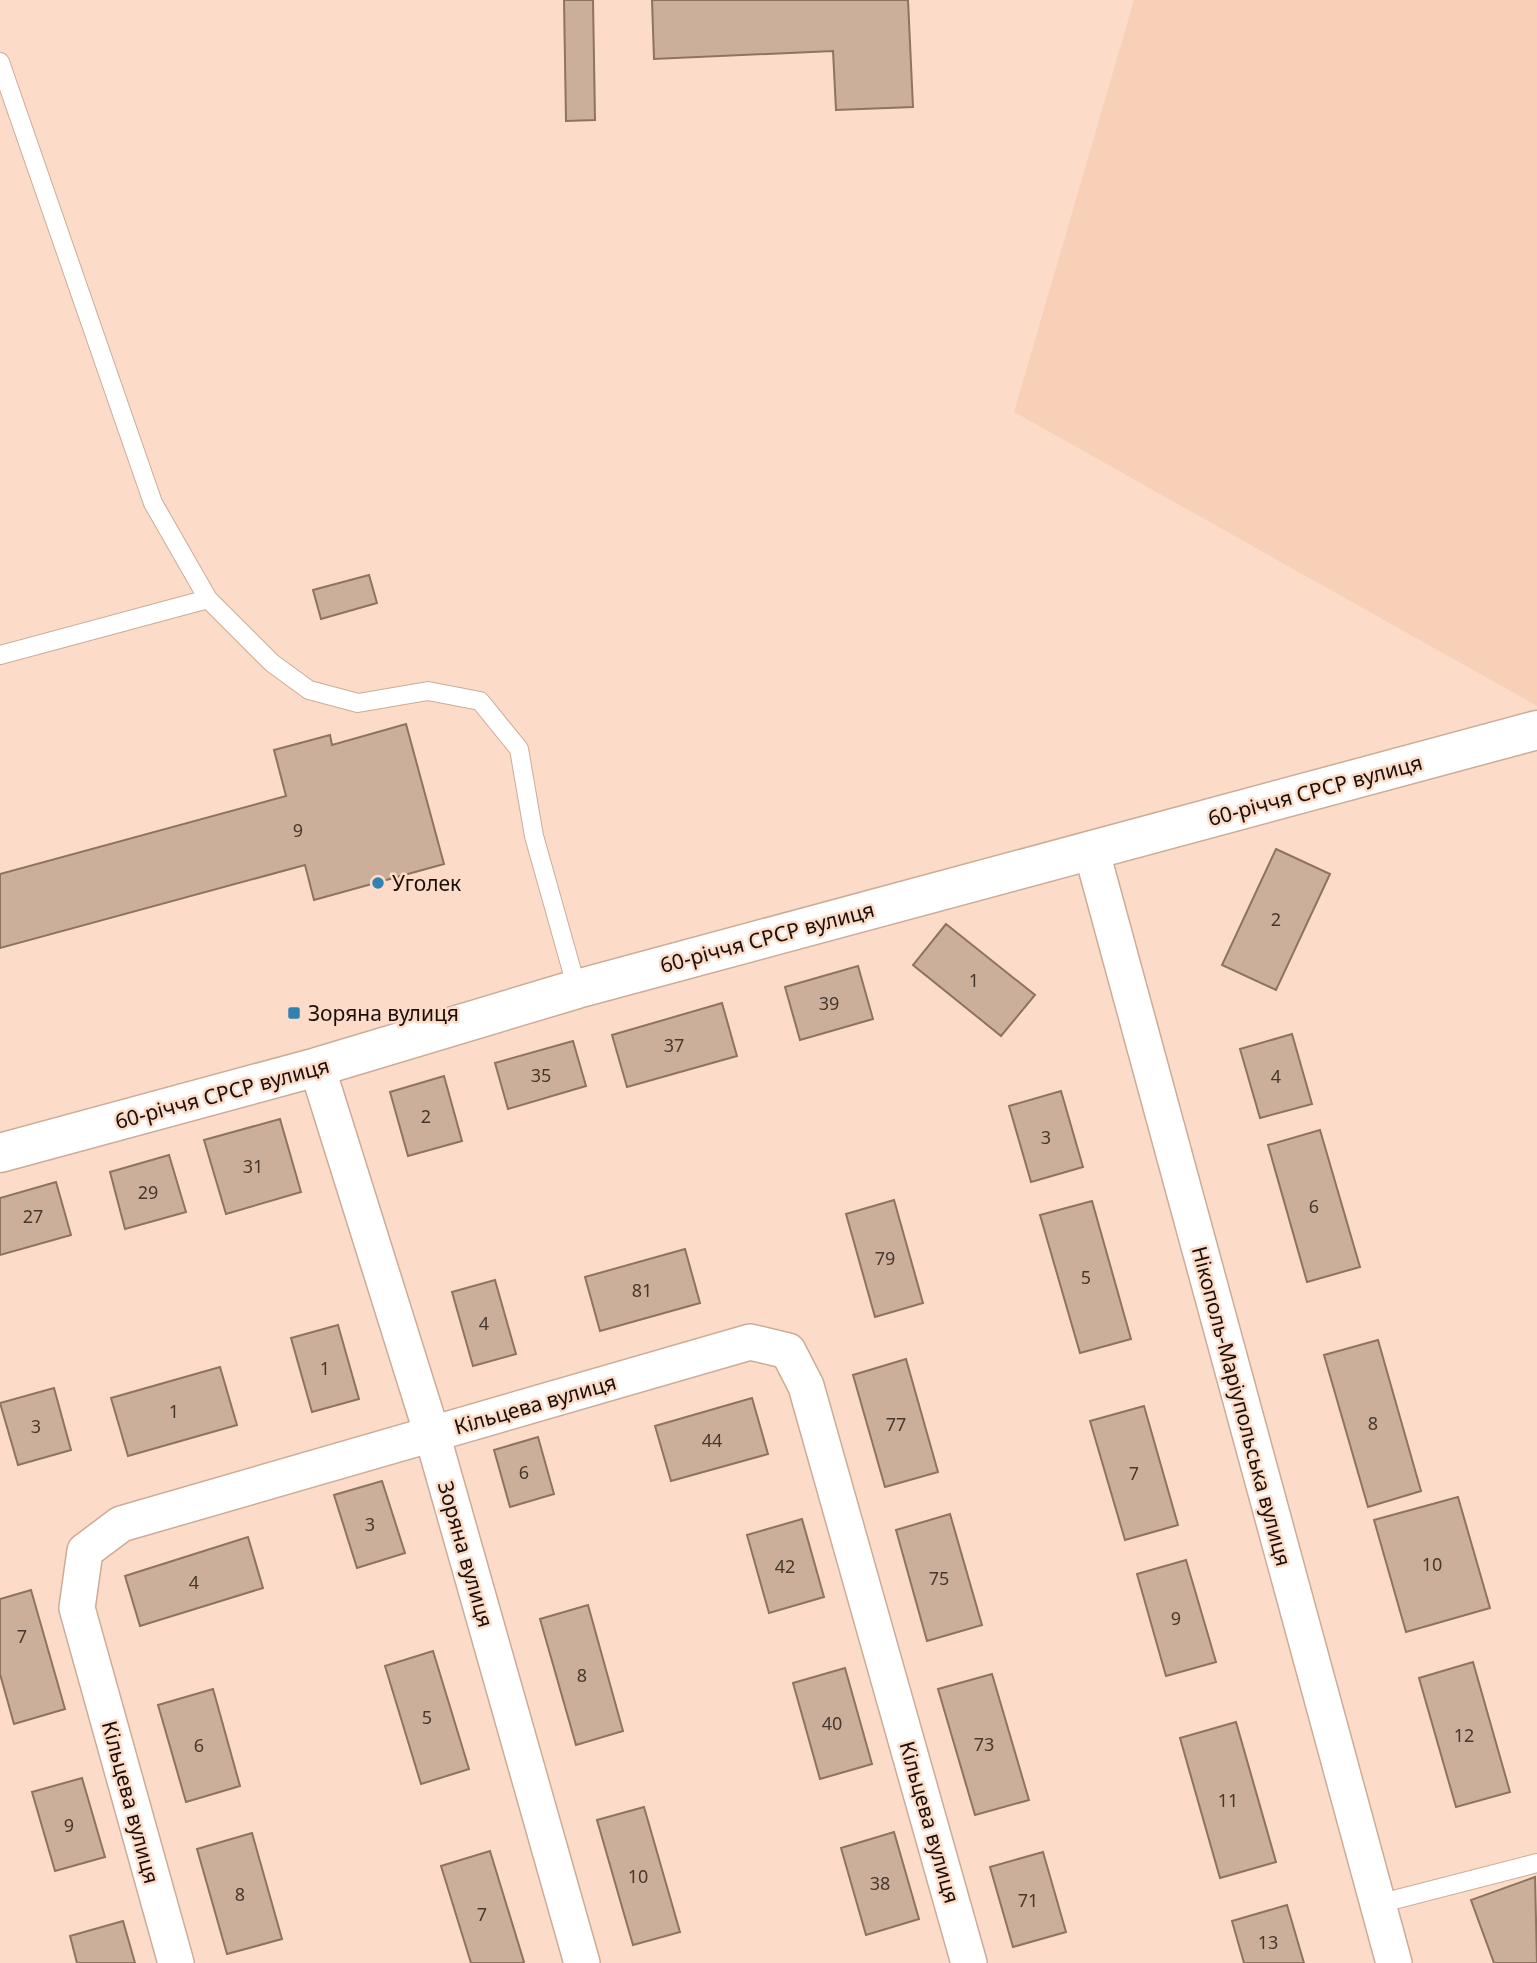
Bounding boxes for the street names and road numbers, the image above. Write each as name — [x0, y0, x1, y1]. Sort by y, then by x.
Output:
street label: 60-річчя СРСР вулиця — [1205, 748, 1425, 832]
street label: 60-річчя СРСР вулиця — [657, 895, 877, 979]
street label: 60-річчя СРСР вулиця — [112, 1051, 332, 1135]
street label: Нікополь-Маріупольська вулиця — [1186, 1243, 1298, 1569]
street label: Кільцева вулиця — [451, 1367, 619, 1441]
street label: Зоряна вулиця — [432, 1478, 500, 1630]
street label: Кільцева вулиця — [96, 1718, 166, 1886]
street label: Кільцева вулиця — [893, 1738, 967, 1906]

